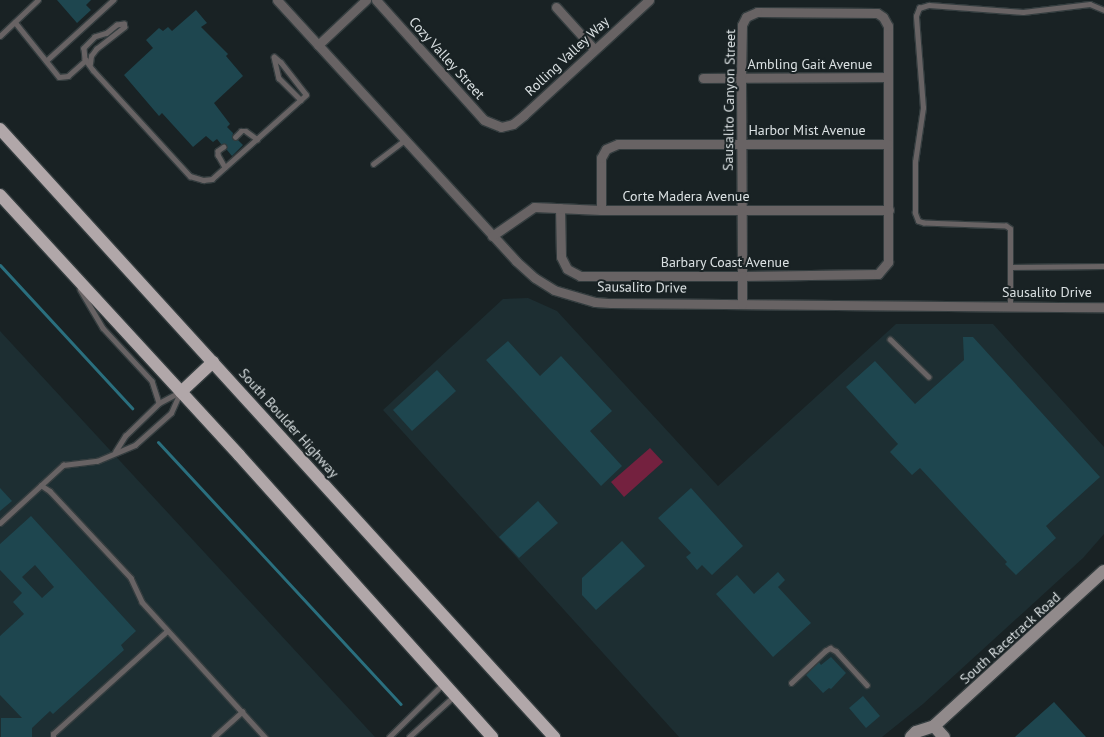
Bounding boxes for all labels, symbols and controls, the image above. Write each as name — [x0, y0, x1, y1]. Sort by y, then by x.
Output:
street label: Rolling Valley Way — [521, 12, 613, 100]
street label: Cozy Valley Street — [405, 13, 489, 103]
street label: Sausalito Canyon Street — [719, 29, 739, 171]
street label: Ambling Gait Avenue — [747, 56, 873, 72]
street label: Harbor Mist Avenue — [748, 122, 866, 138]
street label: Corte Madera Avenue — [622, 188, 750, 204]
street label: Barbary Coast Avenue — [660, 254, 790, 270]
street label: Sausalito Drive — [597, 278, 687, 296]
street label: Sausalito Drive — [1002, 284, 1092, 300]
street label: South Boulder Highway — [236, 365, 342, 481]
street label: South Racetrack Road — [956, 588, 1064, 688]

